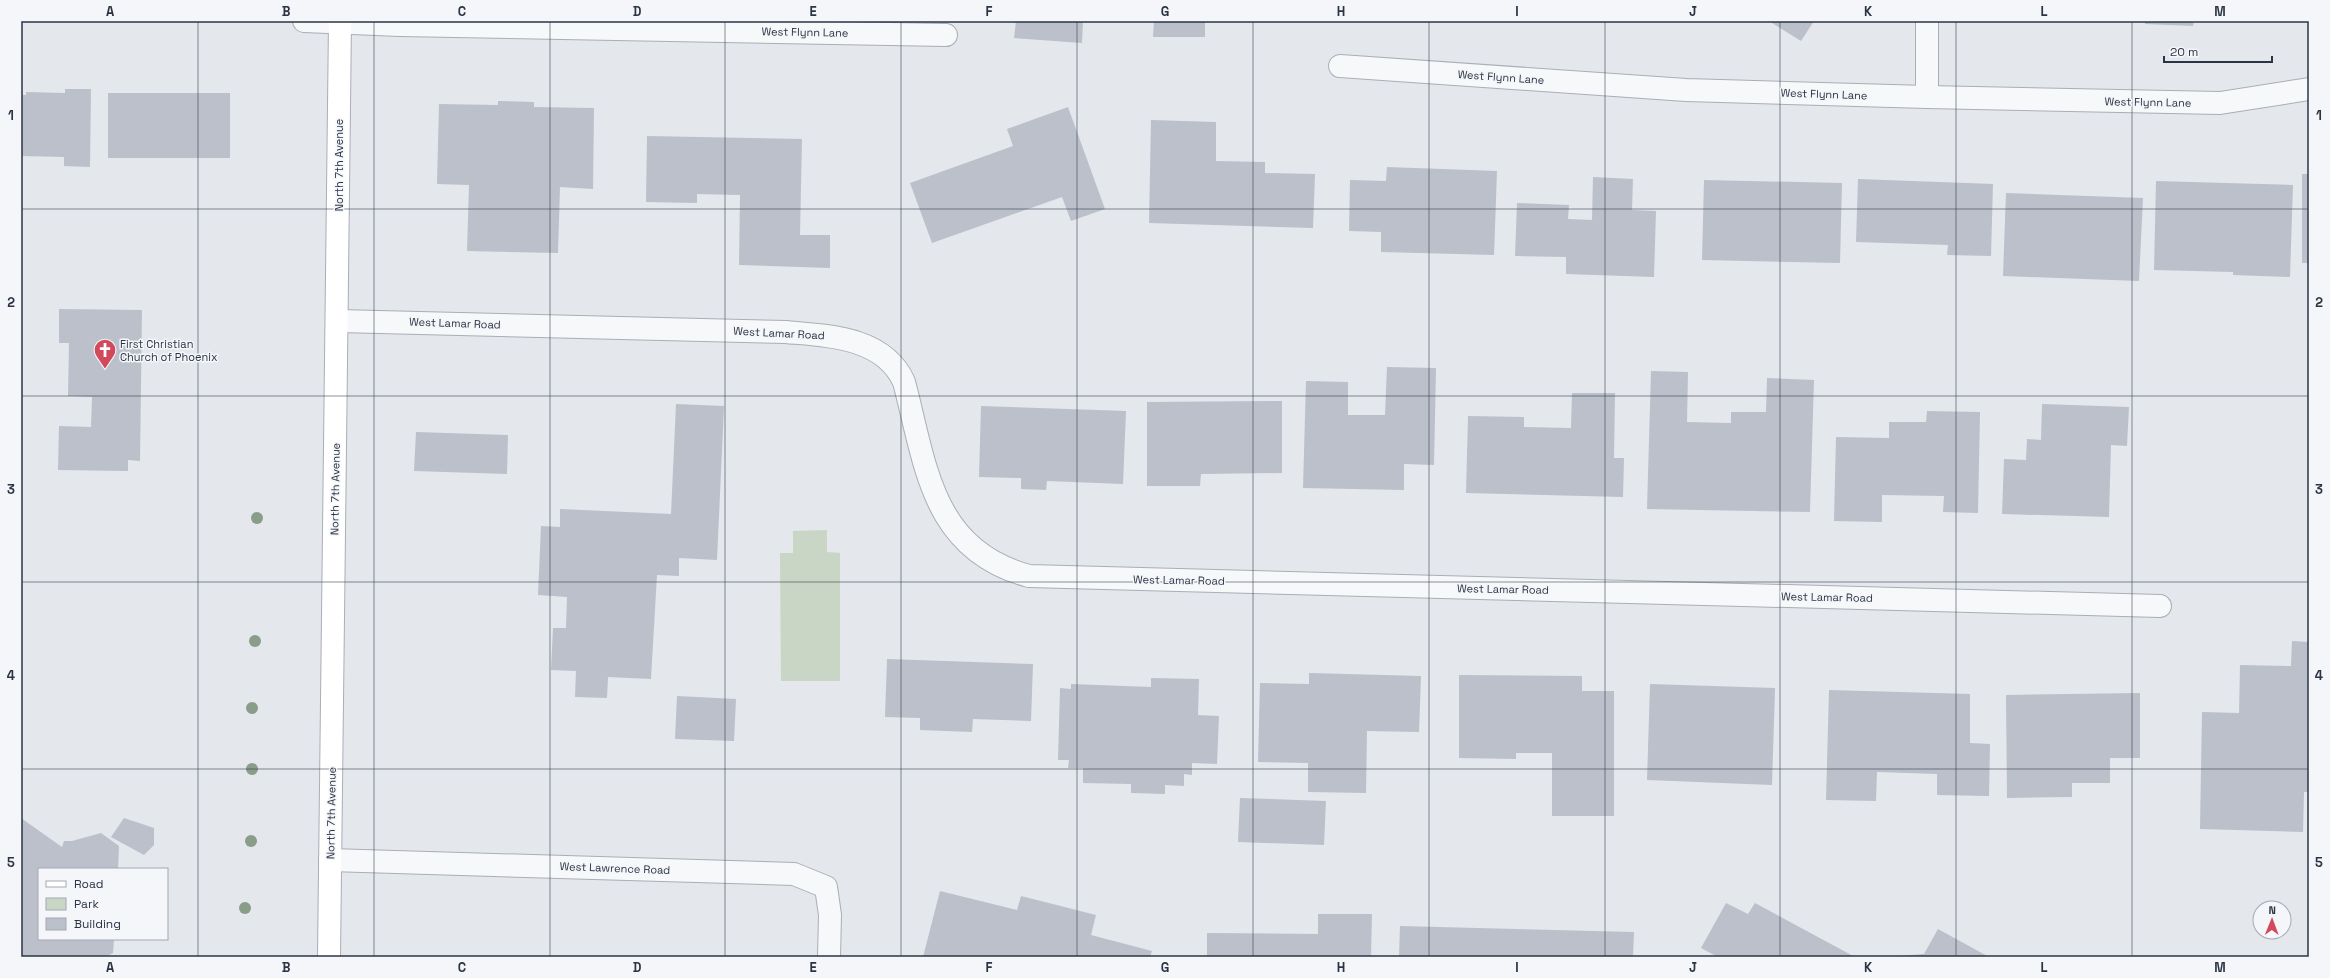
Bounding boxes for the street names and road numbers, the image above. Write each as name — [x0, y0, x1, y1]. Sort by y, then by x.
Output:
street label: West Flynn Lane — [761, 24, 849, 40]
street label: West Flynn Lane — [1457, 67, 1545, 87]
street label: West Flynn Lane — [1780, 85, 1868, 103]
street label: West Flynn Lane — [2104, 94, 2192, 110]
street label: North 7th Avenue — [332, 119, 346, 211]
street label: West Lamar Road — [409, 314, 501, 332]
street label: West Lamar Road — [733, 324, 825, 342]
street label: North 7th Avenue — [327, 443, 343, 535]
street label: West Lamar Road — [1133, 572, 1225, 588]
street label: West Lamar Road — [1457, 581, 1549, 597]
street label: West Lamar Road — [1781, 589, 1873, 605]
street label: North 7th Avenue — [323, 767, 339, 859]
street label: West Lawrence Road — [559, 859, 671, 877]

